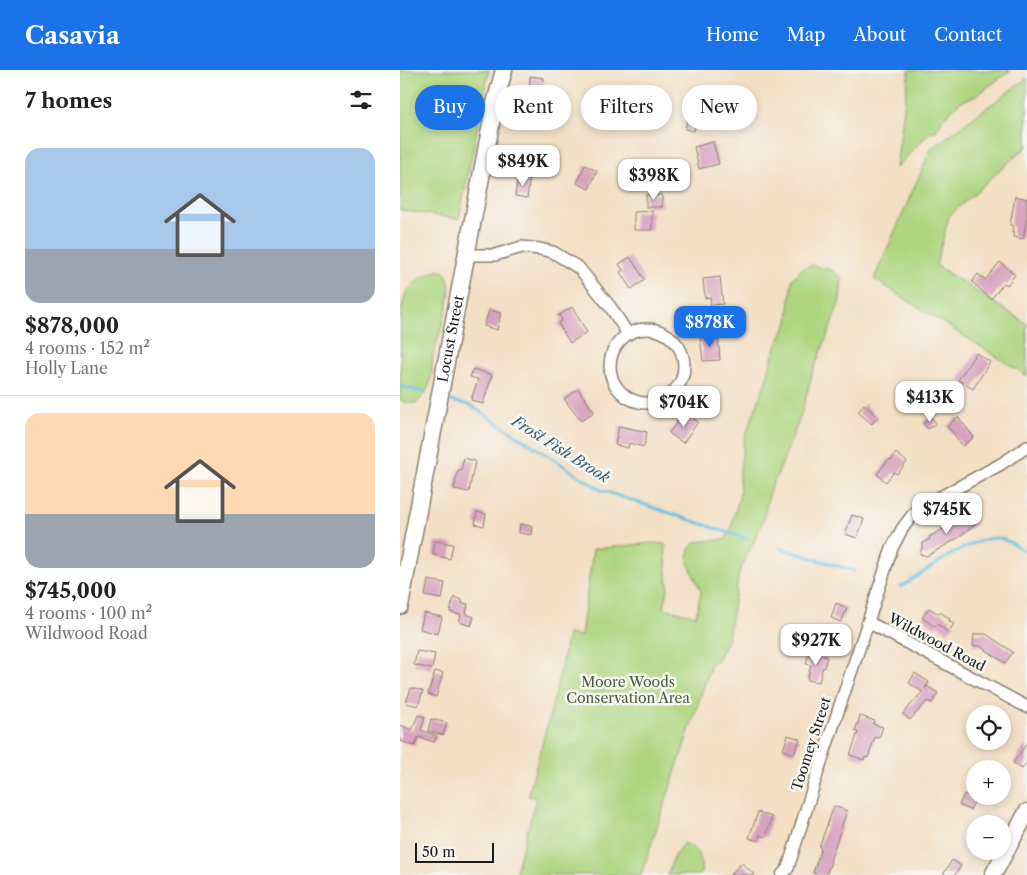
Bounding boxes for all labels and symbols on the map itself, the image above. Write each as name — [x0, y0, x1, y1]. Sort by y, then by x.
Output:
pin: $849K — [488, 144, 558, 187]
pin: $398K — [619, 158, 689, 201]
street label: Locust Street — [433, 294, 468, 384]
pin: $878K — [675, 306, 745, 348]
pin: $413K — [895, 380, 965, 423]
pin: $704K — [649, 386, 719, 428]
water label: Frost Fish Brook — [508, 411, 614, 487]
pin: $745K — [912, 492, 982, 535]
street label: Wildwood Road — [884, 608, 989, 675]
pin: $927K — [781, 624, 851, 666]
park label: Moore Woods Conservation Area — [566, 673, 690, 707]
street label: Toomey Street — [787, 695, 835, 793]
scale bar — [415, 840, 494, 863]

